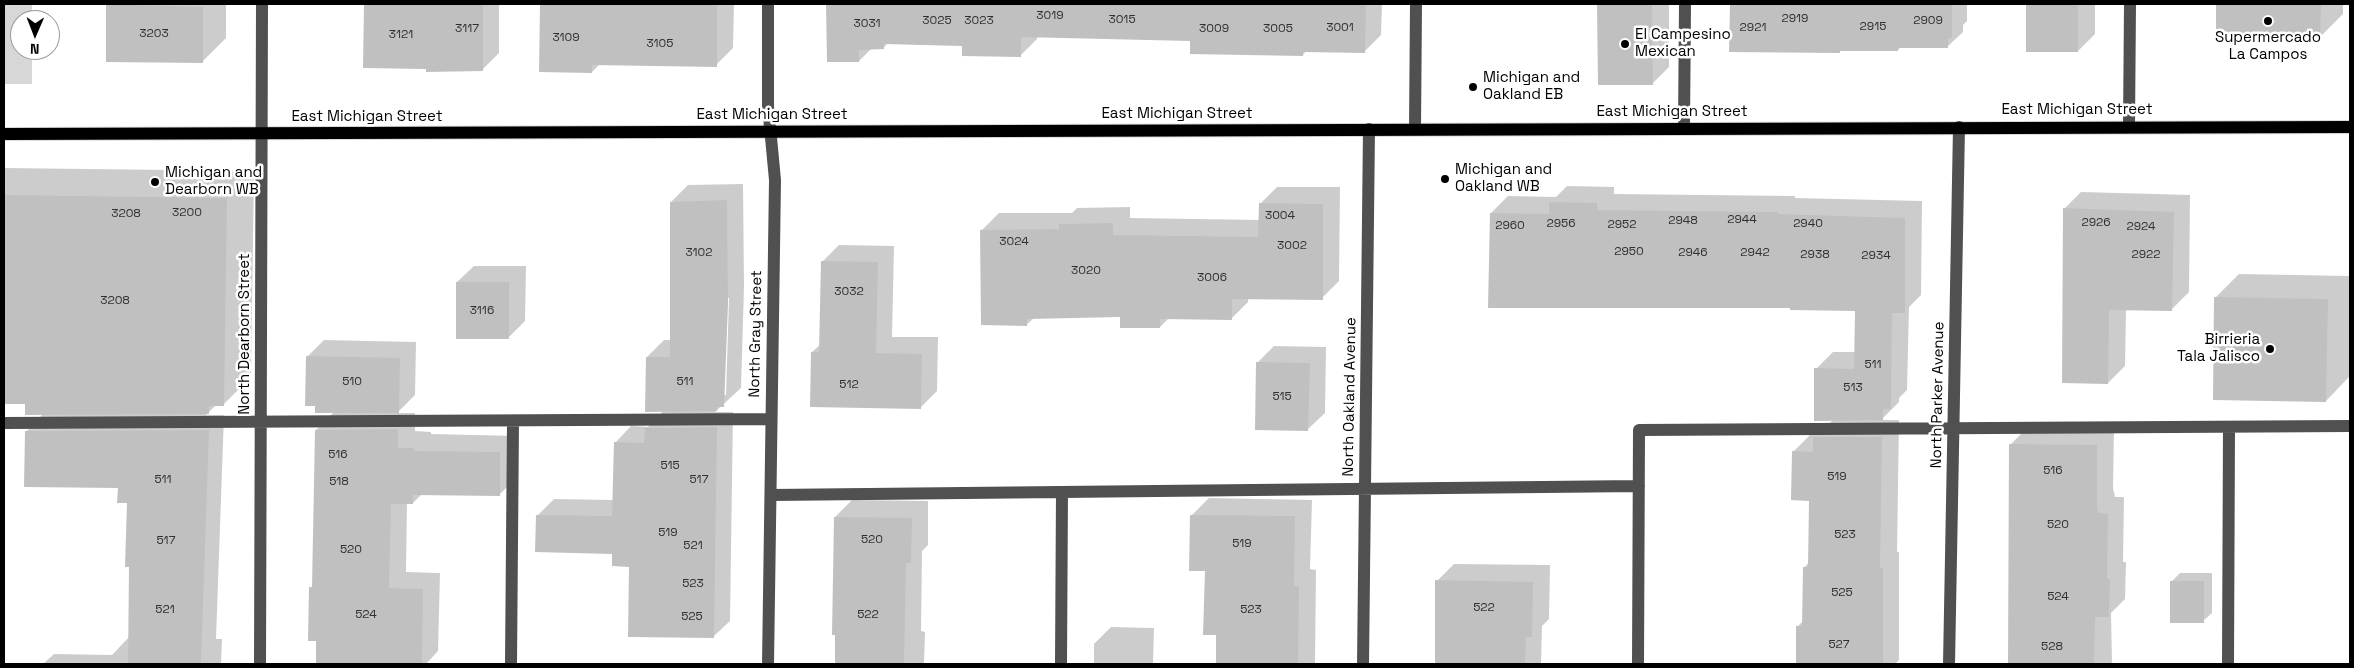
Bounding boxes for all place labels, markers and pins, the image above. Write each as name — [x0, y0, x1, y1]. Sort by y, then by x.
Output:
marker: Supermercado La Campos — [2262, 15, 2274, 27]
place label: El Campesino Mexican — [1635, 26, 1731, 61]
place label: Supermercado La Campos — [2215, 29, 2321, 64]
marker: El Campesino Mexican — [1619, 38, 1631, 50]
place label: Michigan and Oakland EB — [1483, 69, 1580, 104]
marker: Michigan and Oakland EB — [1467, 81, 1479, 93]
place label: Michigan and Oakland WB — [1455, 161, 1552, 196]
place label: Michigan and Dearborn WB — [165, 164, 262, 199]
marker: Michigan and Oakland WB — [1439, 173, 1451, 185]
marker: Michigan and Dearborn WB — [149, 176, 161, 188]
place label: Birrieria Tala Jalisco — [2177, 331, 2260, 366]
marker: Birrieria Tala Jalisco — [2264, 343, 2276, 355]

